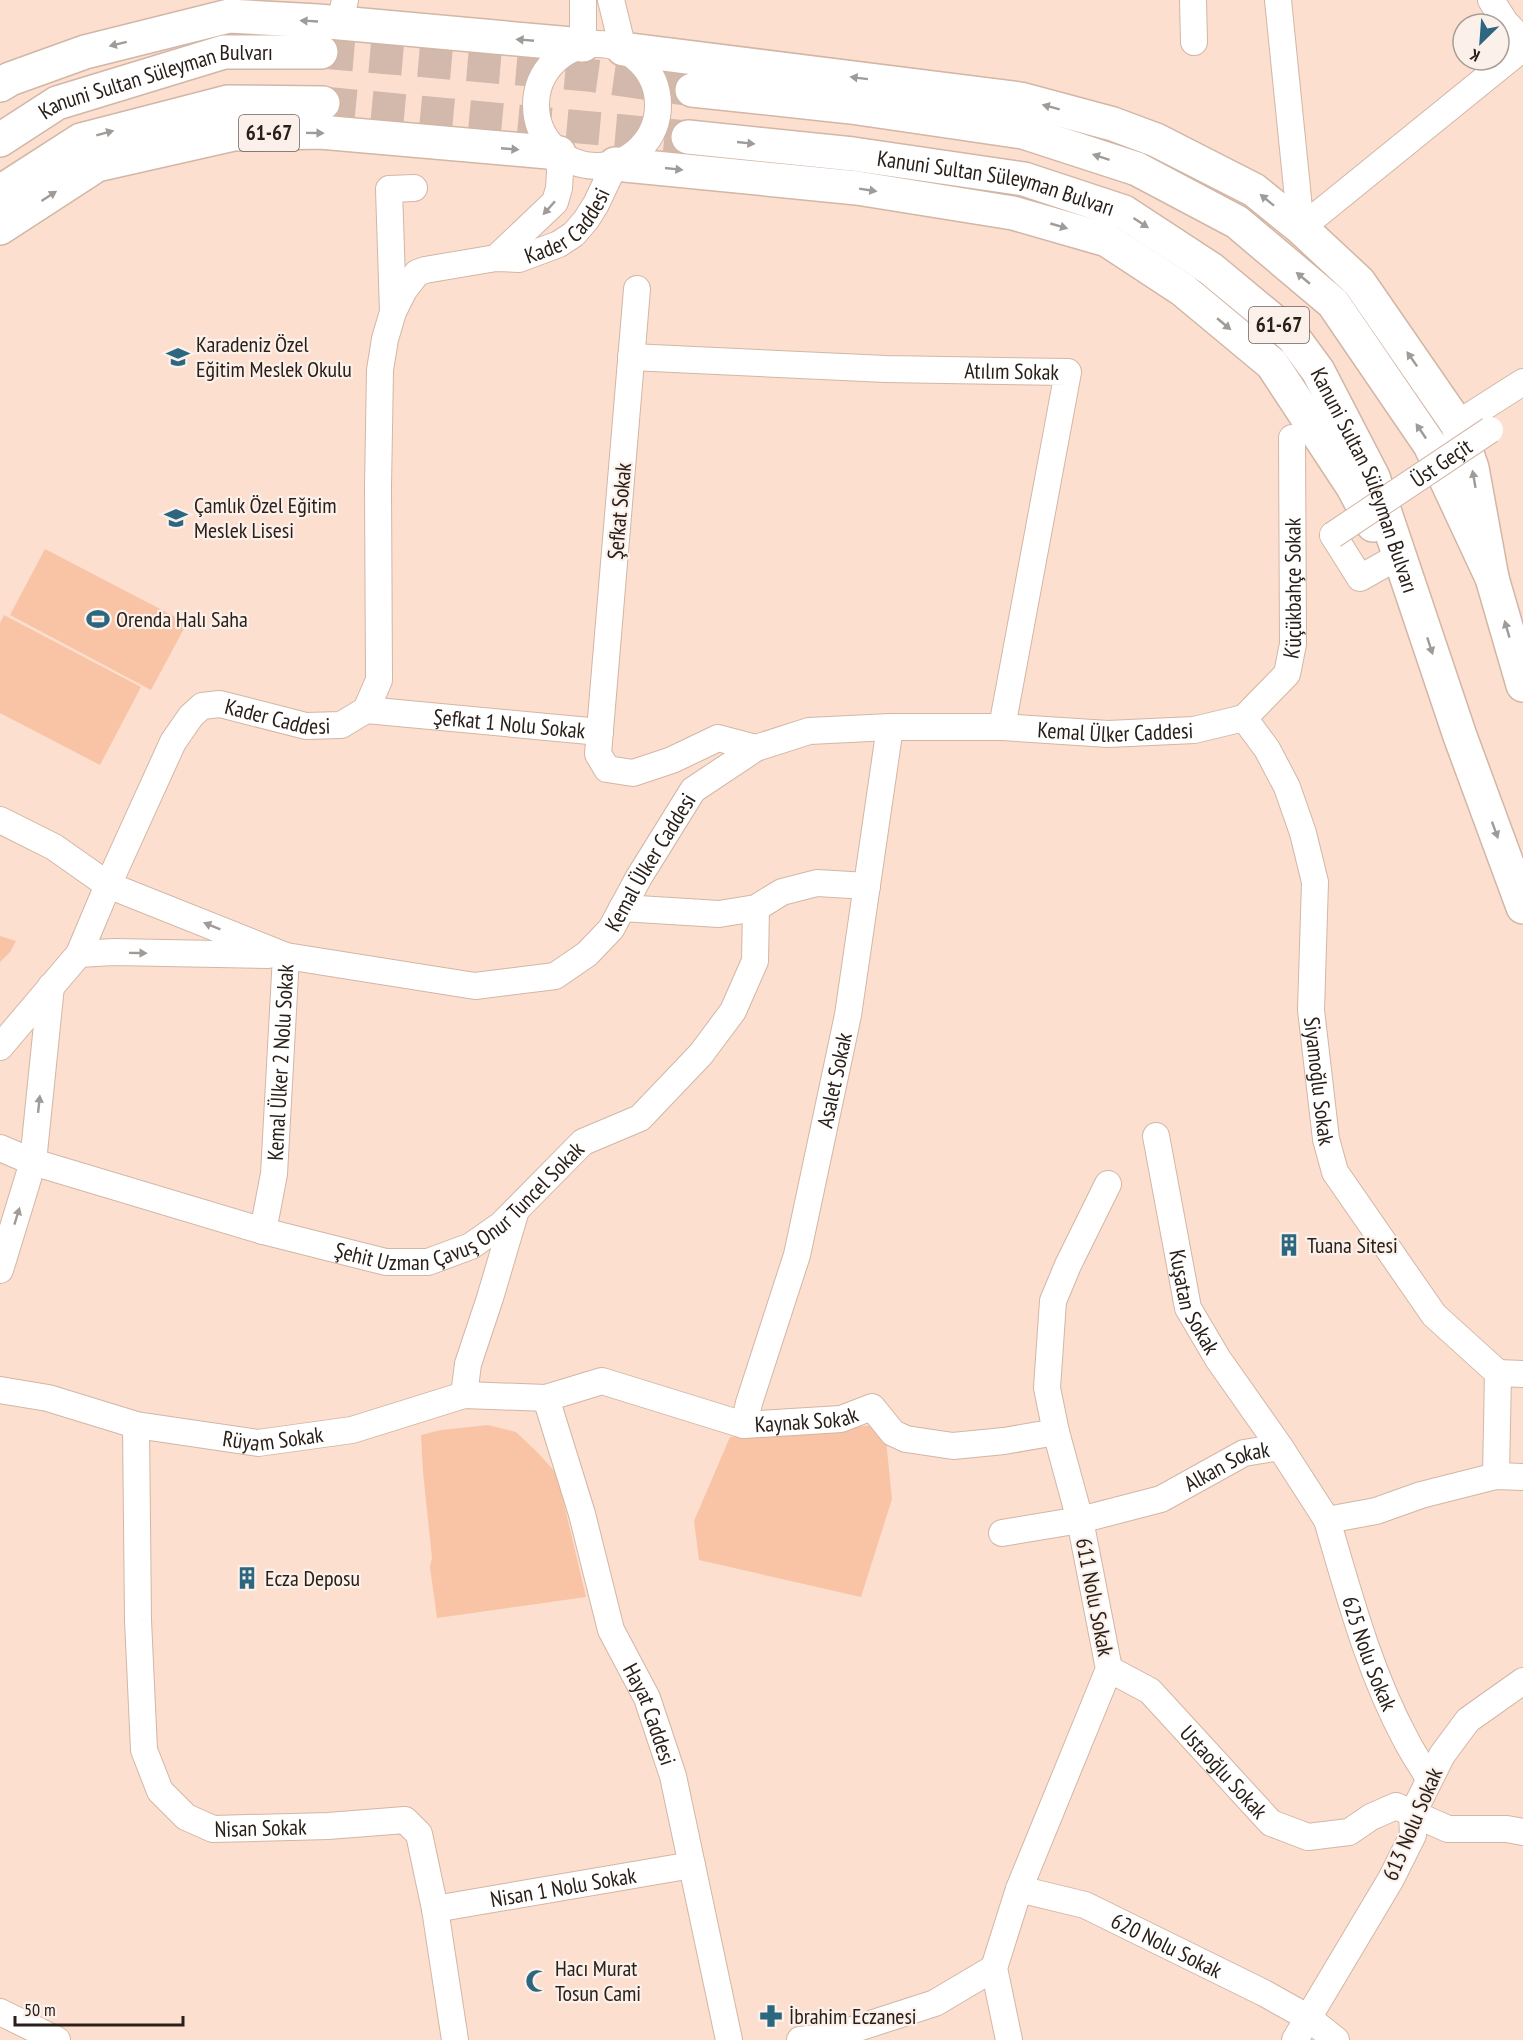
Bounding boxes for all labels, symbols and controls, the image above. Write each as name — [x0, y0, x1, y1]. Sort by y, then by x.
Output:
north arrow — [1451, 12, 1511, 72]
one-way arrow — [300, 16, 319, 25]
one-way arrow — [515, 35, 534, 45]
street label: Kanuni Sultan Süleyman Bulvarı — [33, 38, 273, 125]
one-way arrow — [109, 39, 127, 49]
text: K — [1466, 44, 1483, 66]
one-way arrow — [849, 74, 868, 83]
one-way arrow — [1042, 102, 1060, 111]
road number: 61-67 — [239, 115, 299, 151]
one-way arrow — [96, 128, 114, 137]
one-way arrow — [306, 128, 325, 138]
one-way arrow — [737, 138, 756, 148]
one-way arrow — [500, 144, 519, 153]
street label: Kanuni Sultan Süleyman Bulvarı — [875, 144, 1118, 222]
one-way arrow — [1092, 152, 1110, 162]
one-way arrow — [664, 164, 683, 174]
street label: Kader Caddesi — [521, 183, 616, 270]
one-way arrow — [858, 185, 877, 194]
one-way arrow — [41, 191, 57, 202]
one-way arrow — [1260, 195, 1275, 207]
one-way arrow — [542, 200, 556, 215]
one-way arrow — [1132, 217, 1148, 229]
one-way arrow — [1050, 222, 1068, 231]
one-way arrow — [1295, 271, 1311, 284]
road number: 61-67 — [1249, 307, 1309, 343]
one-way arrow — [1216, 318, 1232, 331]
place label: Karadeniz Özel Eğitim Meslek Okulu — [196, 330, 352, 383]
school or university icon: Karadeniz Özel Eğitim Meslek Okulu — [165, 344, 191, 370]
one-way arrow — [1406, 351, 1418, 367]
street label: Atılım Sokak — [964, 356, 1060, 386]
street label: Kanuni Sultan Süleyman Bulvarı — [1305, 363, 1425, 596]
one-way arrow — [1415, 424, 1427, 440]
street label: Üst Geçit — [1405, 432, 1477, 493]
street label: Şefkat Sokak — [601, 461, 637, 561]
one-way arrow — [1470, 470, 1479, 489]
place label: Çamlık Özel Eğitim Meslek Lisesi — [194, 491, 337, 544]
school or university icon: Çamlık Özel Eğitim Meslek Lisesi — [163, 505, 189, 531]
street label: Küçükbahçe Sokak — [1276, 517, 1307, 661]
place label: Orenda Halı Saha — [116, 605, 248, 633]
sports icon: Orenda Halı Saha — [85, 606, 111, 632]
one-way arrow — [1501, 620, 1511, 638]
one-way arrow — [1426, 637, 1435, 655]
street label: Kader Caddesi — [222, 692, 331, 740]
street label: Şefkat 1 Nolu Sokak — [432, 702, 587, 745]
street label: Kemal Ülker Caddesi — [1037, 715, 1194, 748]
street label: Kemal Ülker Caddesi — [598, 788, 702, 936]
one-way arrow — [1490, 821, 1500, 839]
one-way arrow — [203, 921, 221, 931]
one-way arrow — [128, 948, 147, 957]
street label: Kemal Ülker 2 Nolu Sokak — [261, 963, 300, 1161]
street label: Siyamoğlu Sokak — [1298, 1015, 1341, 1149]
street label: Asalet Sokak — [810, 1030, 858, 1130]
one-way arrow — [34, 1094, 44, 1113]
street label: Şehit Uzman Çavuş Onur Tuncel Sokak — [332, 1135, 590, 1276]
one-way arrow — [13, 1207, 22, 1225]
place label: Tuana Sitesi — [1307, 1231, 1398, 1259]
building icon: Tuana Sitesi — [1276, 1232, 1302, 1258]
street label: Kuşatan Sokak — [1163, 1247, 1226, 1360]
street label: Kaynak Sokak — [754, 1400, 862, 1438]
street label: Rüyam Sokak — [221, 1420, 325, 1457]
street label: Alkan Sokak — [1179, 1435, 1272, 1498]
street label: 611 Nolu Sokak — [1070, 1536, 1120, 1659]
place label: Ecza Deposu — [265, 1564, 360, 1592]
building icon: Ecza Deposu — [234, 1565, 260, 1591]
street label: 625 Nolu Sokak — [1336, 1593, 1404, 1715]
street label: Hayat Caddesi — [617, 1658, 682, 1769]
street label: Ustaoğlu Sokak — [1174, 1719, 1274, 1825]
street label: 613 Nolu Sokak — [1376, 1763, 1448, 1885]
street label: Nisan Sokak — [214, 1813, 307, 1843]
street label: Nisan 1 Nolu Sokak — [488, 1861, 639, 1913]
street label: 620 Nolu Sokak — [1107, 1906, 1227, 1984]
place label: Hacı Murat Tosun Cami — [555, 1954, 641, 2007]
mosque icon: Hacı Murat Tosun Cami — [524, 1968, 550, 1994]
scale bar — [15, 1989, 183, 2027]
text: 50 m — [24, 1998, 56, 2021]
place label: İbrahim Eczanesi — [789, 2002, 917, 2030]
pharmacy icon: İbrahim Eczanesi — [758, 2003, 784, 2029]

